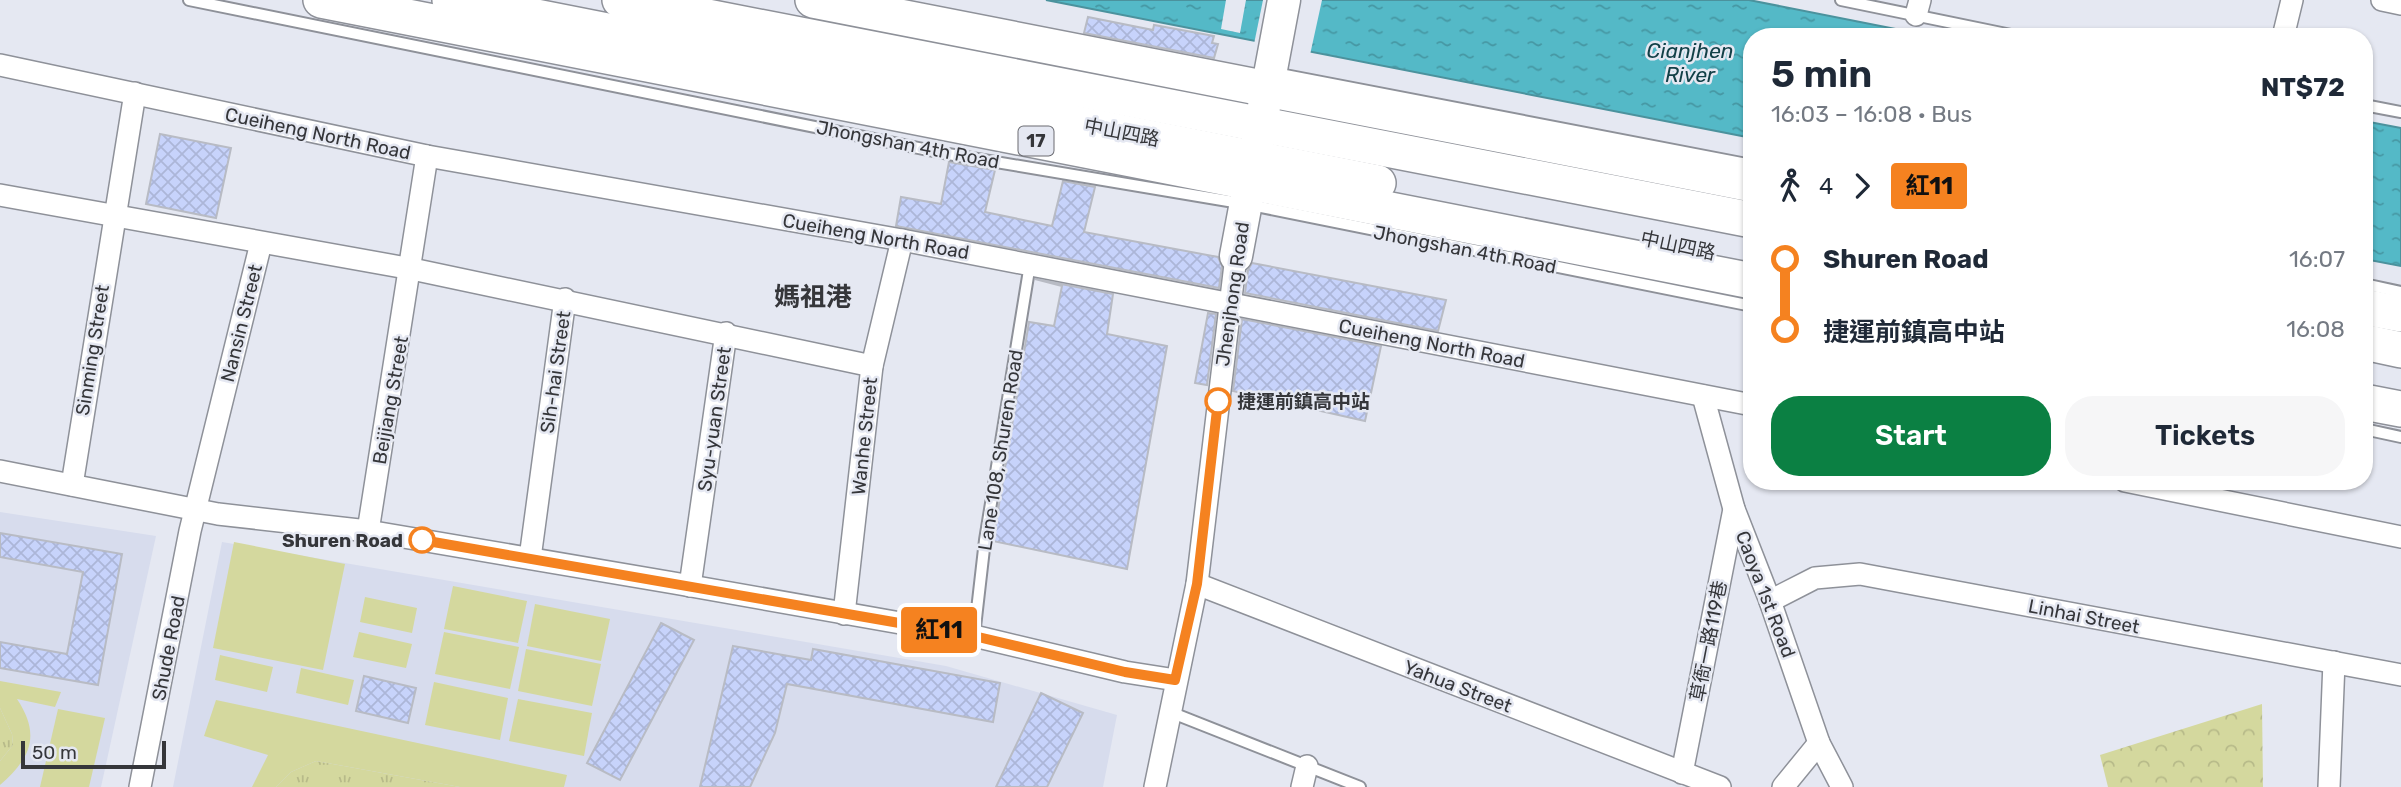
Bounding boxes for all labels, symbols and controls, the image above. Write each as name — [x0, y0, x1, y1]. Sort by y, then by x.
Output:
water label: Cianjhen River — [1647, 38, 1733, 87]
text: 5 min — [1771, 51, 1872, 97]
text: NT$72 — [2261, 72, 2345, 103]
text: 16:03 – 16:08 · Bus — [1771, 100, 1972, 128]
street label: Cueiheng North Road — [223, 103, 413, 164]
street label: 中山四路 — [1082, 114, 1161, 151]
street label: Jhongshan 4th Road — [815, 115, 1001, 174]
road number: 17 — [1018, 126, 1054, 156]
icon: walk — [1771, 167, 1809, 205]
icon: forward — [1843, 167, 1881, 205]
text: 4 — [1819, 172, 1833, 200]
text: 紅11 — [1905, 172, 1953, 200]
street label: Cueiheng North Road — [781, 209, 971, 264]
street label: Jhenjhong Road — [1211, 220, 1254, 368]
street label: Jhongshan 4th Road — [1372, 220, 1558, 279]
street label: 中山四路 — [1638, 226, 1717, 265]
text: Shuren Road — [1823, 244, 1989, 275]
text: 16:07 — [2289, 245, 2345, 273]
street label: Nansin Street — [216, 261, 267, 384]
district label: 媽祖港 — [774, 282, 852, 313]
street label: Sinming Street — [71, 283, 114, 417]
street label: Sih-hai Street — [536, 309, 576, 435]
street label: Cueiheng North Road — [1337, 314, 1527, 373]
text: 16:08 — [2286, 315, 2345, 343]
text: 捷運前鎮高中站 — [1823, 317, 2005, 348]
street label: Beijiang Street — [368, 333, 413, 466]
street label: Syu-yuan Street — [693, 345, 736, 493]
street label: Lane 108, Shuren Road — [973, 348, 1028, 552]
street label: Wanhe Street — [847, 375, 882, 496]
marker: 捷運前鎮高中站 — [1205, 388, 1231, 414]
place label: 捷運前鎮高中站 — [1237, 390, 1370, 413]
button: Start — [1771, 396, 2051, 476]
button: Tickets — [2065, 396, 2345, 476]
marker: Shuren Road — [409, 527, 435, 553]
street label: Caoya 1st Road — [1731, 528, 1800, 661]
place label: Shuren Road — [282, 529, 403, 552]
street label: 草衙一路119巷 — [1686, 579, 1731, 703]
street label: Shude Road — [147, 594, 190, 703]
street label: Linhai Street — [2026, 594, 2142, 639]
line badge: 紅11 — [899, 607, 979, 653]
text: 紅11 — [915, 616, 963, 644]
street label: Yahua Street — [1400, 655, 1516, 718]
scale bar — [21, 738, 166, 770]
text: 50 m — [32, 741, 77, 764]

